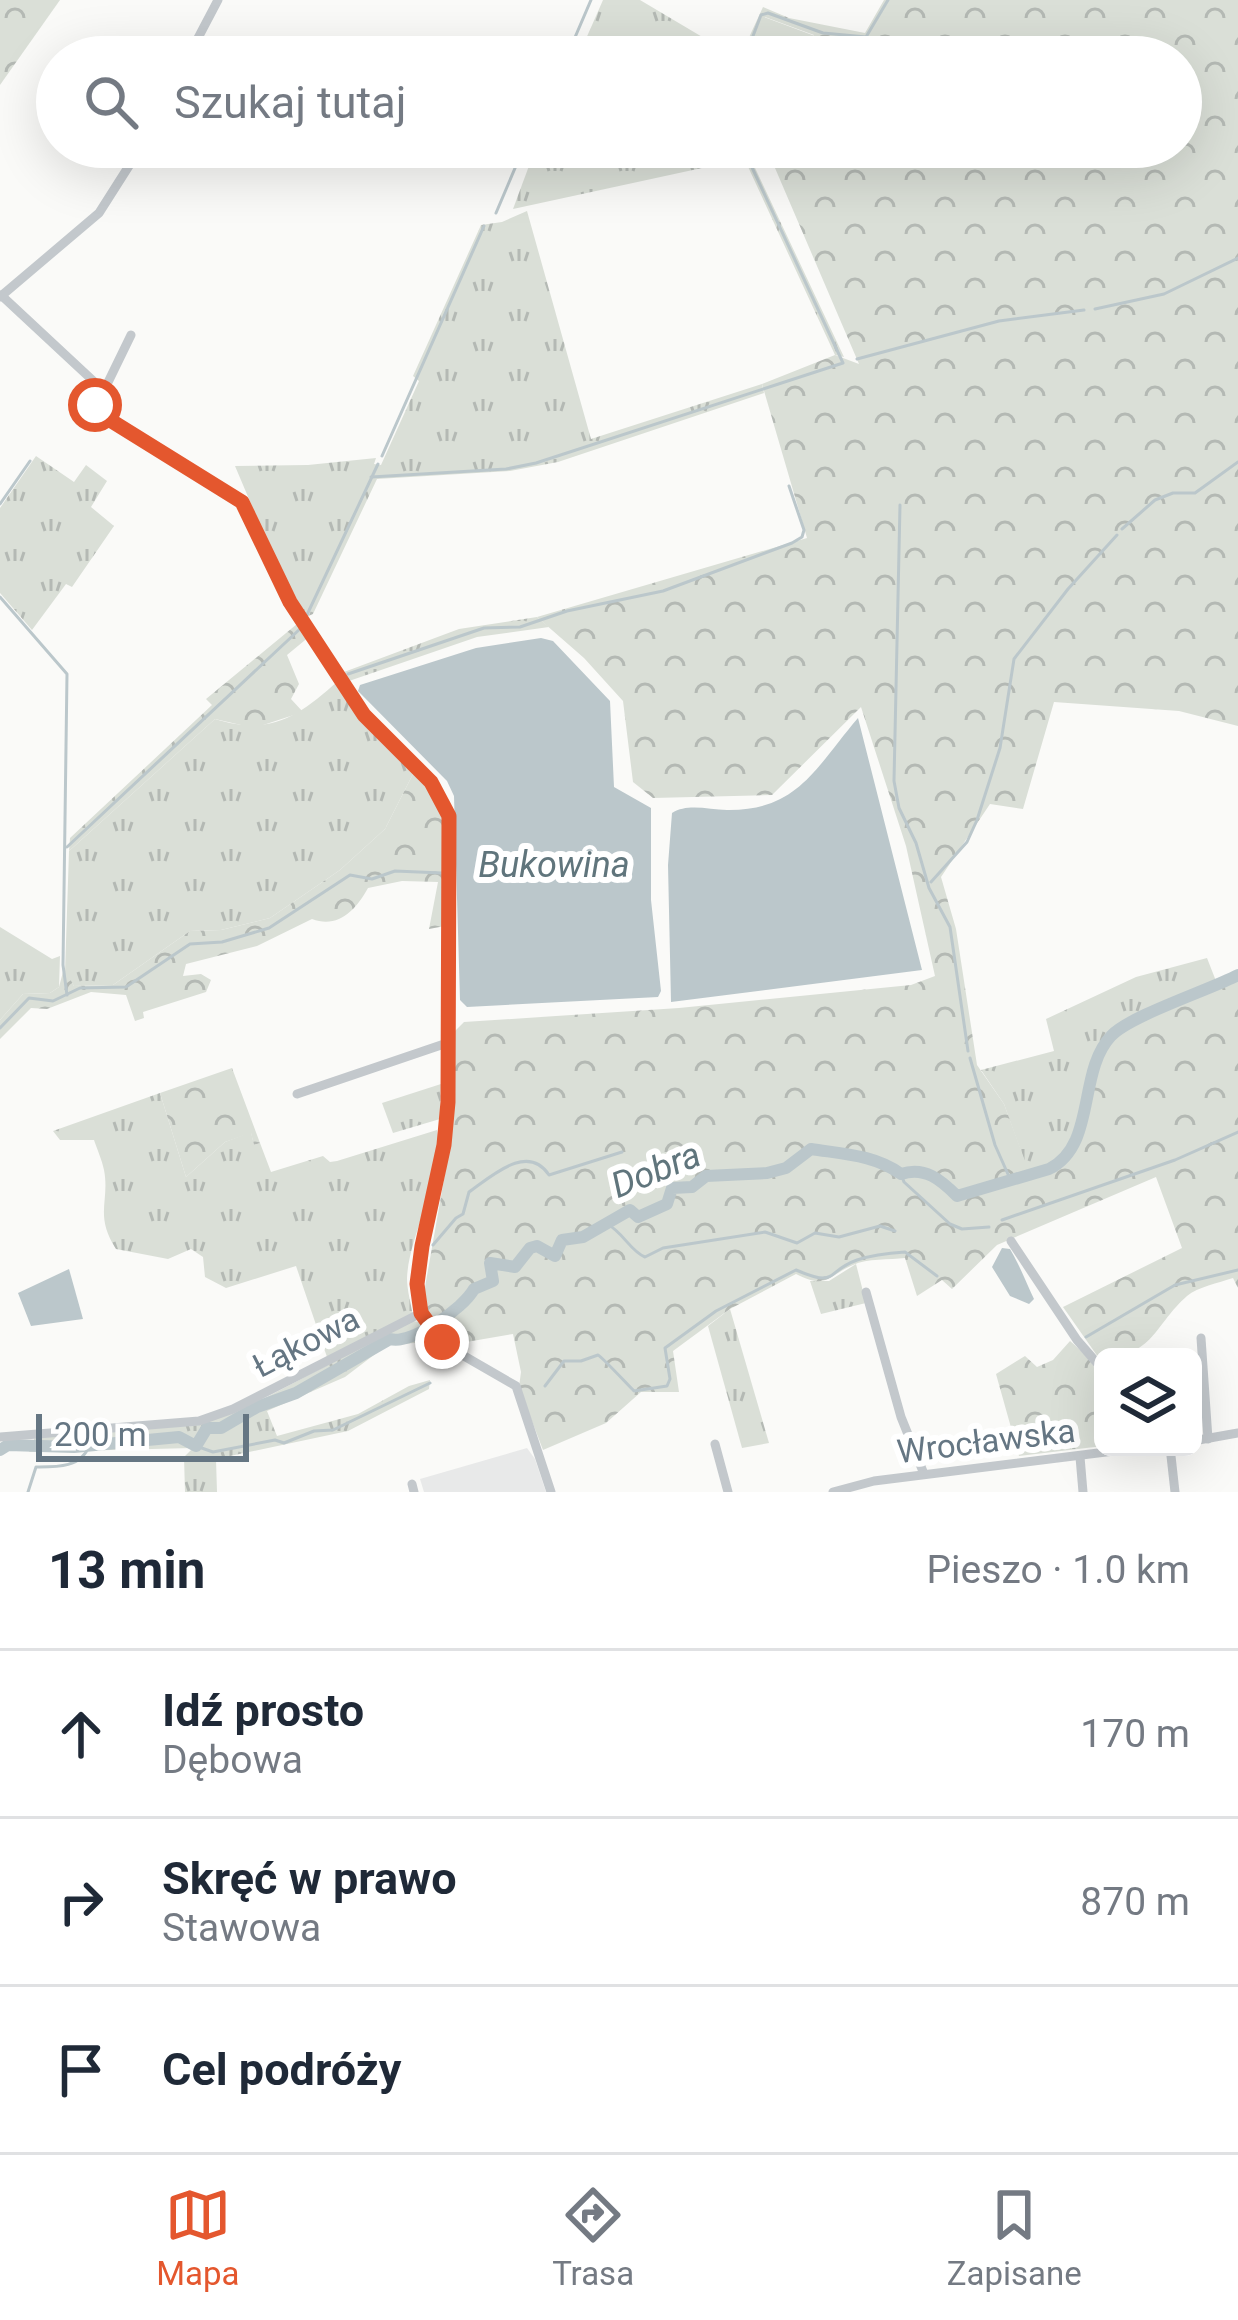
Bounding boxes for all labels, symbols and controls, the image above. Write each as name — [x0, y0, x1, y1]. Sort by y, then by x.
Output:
search box — [36, 36, 1202, 168]
icon: search — [78, 69, 144, 135]
text: Szukaj tutaj — [174, 76, 407, 129]
route start — [68, 378, 122, 432]
water label: Bukowina — [478, 844, 630, 886]
water label: Dobra — [605, 1133, 707, 1207]
street label: Łąkowa — [246, 1299, 366, 1385]
route end — [415, 1315, 469, 1369]
map controls — [1094, 1348, 1202, 1456]
button: layers — [1094, 1348, 1202, 1456]
scale bar — [36, 1408, 249, 1461]
street label: Wrocławska — [895, 1411, 1077, 1471]
text: 200 m — [54, 1415, 147, 1454]
text: 13 min — [48, 1541, 205, 1600]
text: Pieszo · 1.0 km — [927, 1547, 1190, 1593]
text: Idź prosto — [162, 1684, 364, 1737]
icon: ahead — [48, 1701, 114, 1767]
text: 170 m — [1080, 1711, 1190, 1757]
text: Dębowa — [162, 1737, 303, 1783]
text: Skręć w prawo — [162, 1852, 457, 1905]
icon: right — [48, 1869, 114, 1935]
text: 870 m — [1080, 1879, 1190, 1925]
text: Stawowa — [162, 1905, 321, 1951]
icon: arrive — [48, 2037, 114, 2103]
text: Cel podróży — [162, 2043, 401, 2096]
tab: Mapa — [156, 2182, 240, 2293]
tab: Trasa — [552, 2182, 634, 2293]
tab: Zapisane — [947, 2182, 1082, 2293]

